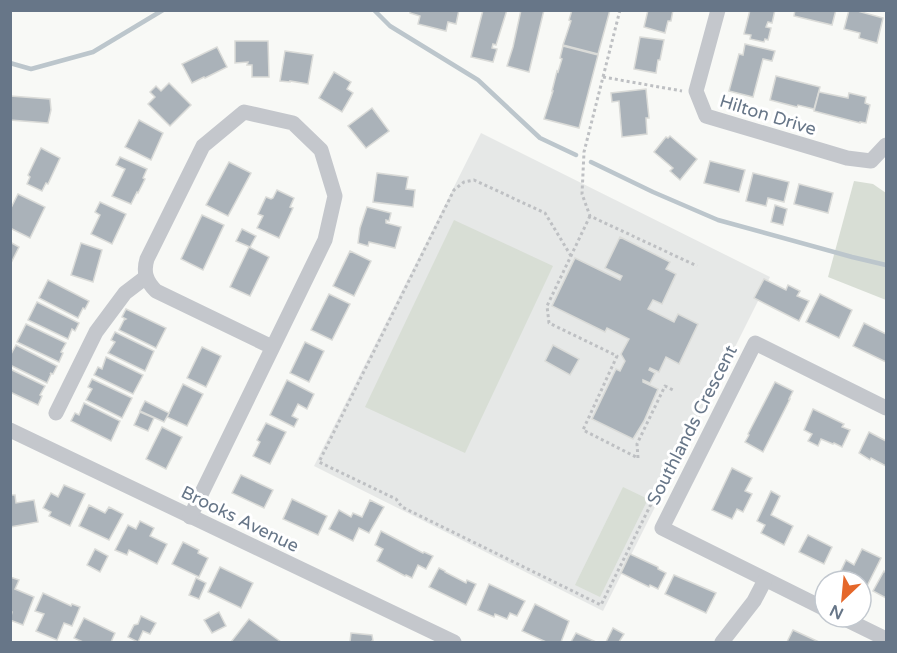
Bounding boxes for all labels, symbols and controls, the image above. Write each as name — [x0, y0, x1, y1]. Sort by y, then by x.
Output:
street label: Hilton Drive — [717, 90, 819, 140]
street label: Southlands Crescent — [642, 341, 742, 509]
street label: Brooks Avenue — [178, 481, 302, 557]
north arrow — [813, 569, 873, 629]
text: N — [827, 600, 847, 623]

